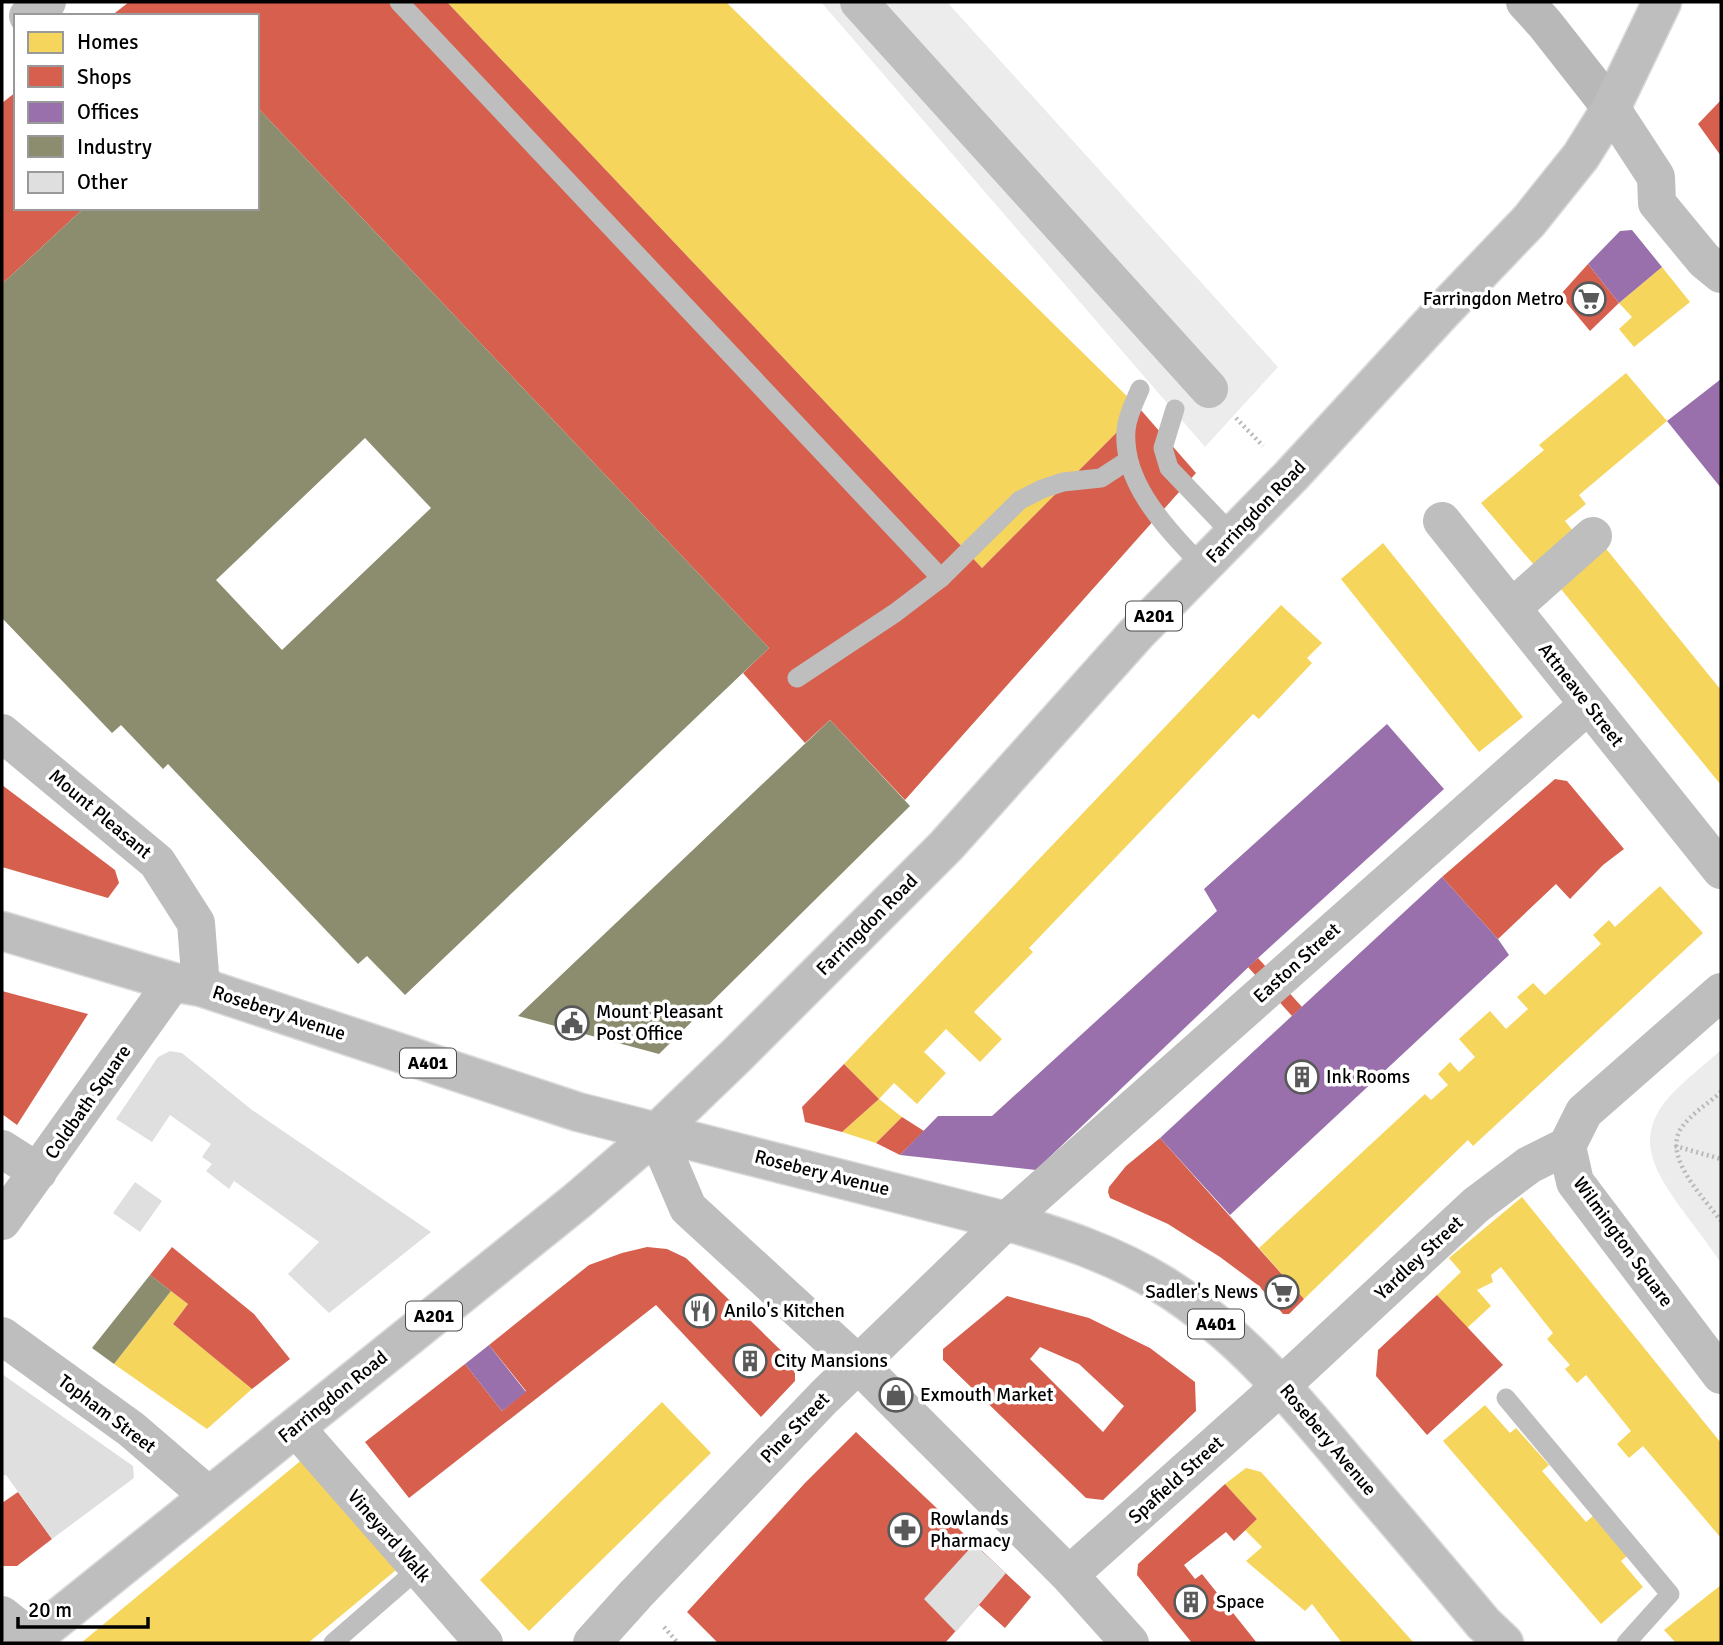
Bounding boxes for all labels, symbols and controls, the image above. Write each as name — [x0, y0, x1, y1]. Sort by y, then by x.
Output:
legend — [14, 14, 259, 210]
text: Homes — [77, 29, 139, 55]
text: Shops — [77, 64, 131, 90]
text: Offices — [77, 99, 139, 125]
text: Industry — [77, 134, 152, 160]
text: Other — [77, 169, 128, 195]
supermarket icon: Farringdon Metro — [1570, 280, 1608, 318]
place label: Farringdon Metro — [1423, 287, 1564, 311]
street label: Farringdon Road — [1201, 455, 1311, 569]
road number: A201 — [1126, 602, 1182, 630]
street label: Attneave Street — [1533, 638, 1629, 752]
street label: Mount Pleasant — [44, 764, 157, 864]
street label: Farringdon Road — [811, 869, 923, 981]
street label: Easton Street — [1248, 917, 1346, 1008]
street label: Rosebery Avenue — [209, 980, 349, 1046]
place label: Mount Pleasant Post Office — [596, 1000, 723, 1046]
public building icon: Mount Pleasant Post Office — [553, 1004, 591, 1042]
street label: Coldbath Square — [40, 1040, 136, 1164]
road number: A401 — [400, 1048, 456, 1078]
building icon: Ink Rooms — [1283, 1058, 1321, 1096]
place label: Ink Rooms — [1326, 1065, 1410, 1089]
street label: Rosebery Avenue — [752, 1145, 892, 1201]
street label: Wilmington Square — [1568, 1172, 1678, 1312]
street label: Yardley Street — [1370, 1211, 1469, 1305]
supermarket icon: Sadler's News — [1263, 1273, 1301, 1311]
place label: Sadler's News — [1145, 1280, 1258, 1304]
restaurant icon: Anilo's Kitchen — [681, 1292, 719, 1330]
place label: Anilo's Kitchen — [724, 1299, 845, 1323]
road number: A201 — [406, 1302, 462, 1330]
road number: A401 — [1188, 1310, 1244, 1338]
building icon: City Mansions — [731, 1342, 769, 1380]
street label: Farringdon Road — [273, 1346, 393, 1448]
place label: City Mansions — [774, 1349, 888, 1373]
street label: Topham Street — [53, 1369, 161, 1459]
shop icon: Exmouth Market — [877, 1376, 915, 1414]
street label: Rosebery Avenue — [1274, 1379, 1382, 1501]
place label: Exmouth Market — [920, 1383, 1054, 1407]
street label: Pine Street — [755, 1387, 835, 1469]
street label: Spafield Street — [1123, 1431, 1229, 1529]
street label: Vineyard Walk — [342, 1485, 436, 1588]
place label: Rowlands Pharmacy — [930, 1507, 1010, 1553]
pharmacy icon: Rowlands Pharmacy — [886, 1511, 924, 1549]
building icon: Space — [1172, 1583, 1210, 1621]
scale bar — [18, 1586, 147, 1630]
place label: Space — [1216, 1590, 1265, 1614]
text: 20 m — [28, 1597, 72, 1623]

